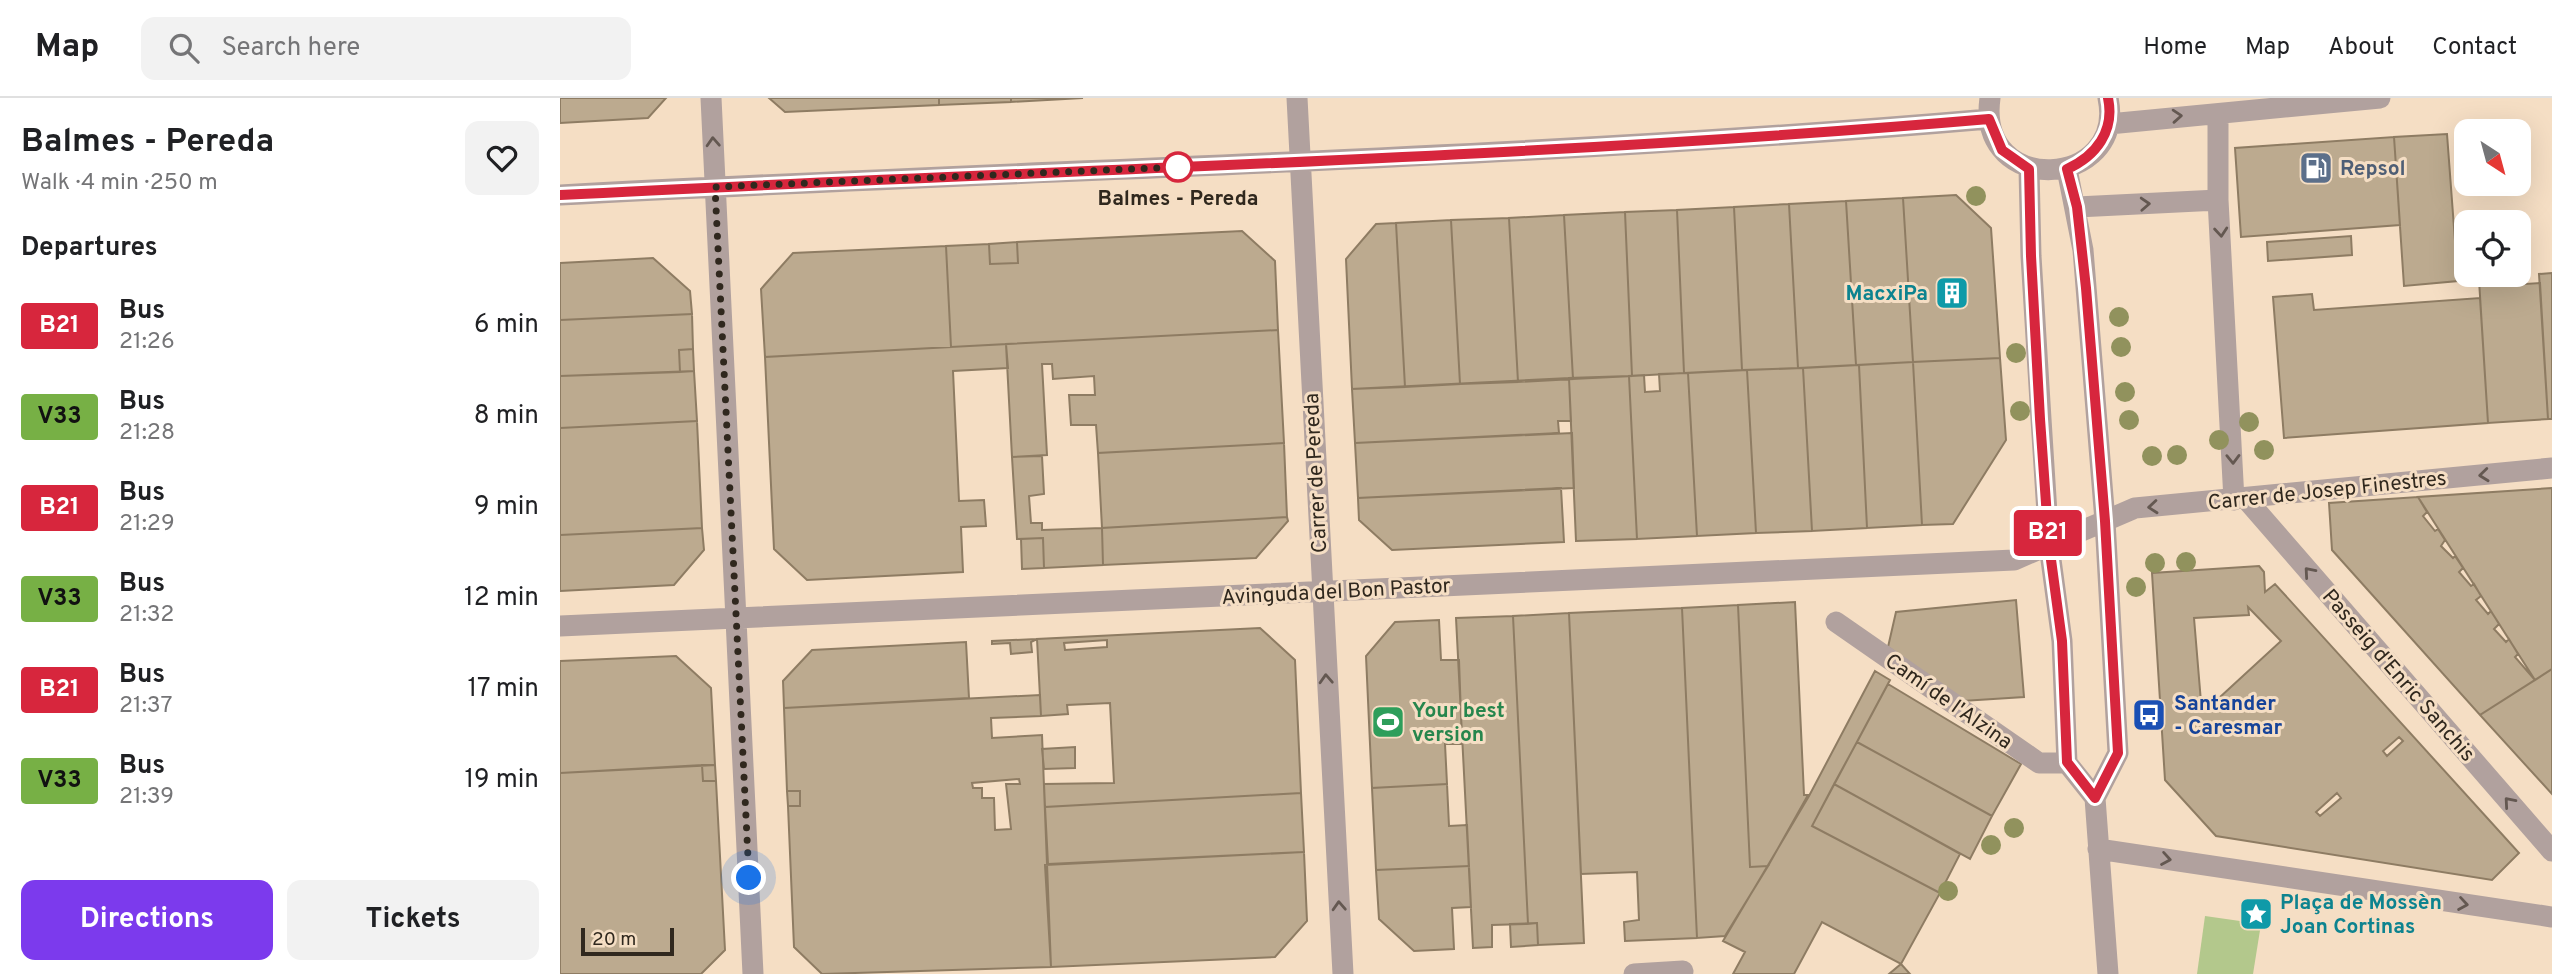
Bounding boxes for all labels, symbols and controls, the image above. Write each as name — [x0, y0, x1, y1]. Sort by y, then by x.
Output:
search box — [141, 17, 631, 80]
text: Map — [35, 27, 99, 69]
icon: search — [165, 29, 203, 67]
text: Search here — [221, 32, 360, 65]
text: Home — [2143, 33, 2207, 63]
text: Map — [2245, 33, 2290, 63]
text: About — [2328, 33, 2394, 63]
text: Contact — [2432, 33, 2517, 63]
one-way arrow — [2171, 109, 2182, 124]
north arrow — [2454, 119, 2530, 196]
map controls — [2454, 119, 2531, 287]
button: heart — [465, 121, 539, 195]
text: Balmes - Pereda — [21, 122, 274, 164]
one-way arrow — [706, 137, 721, 148]
fuel station icon: Repsol — [2297, 149, 2335, 187]
marker: Balmes - Pereda — [1163, 152, 1193, 182]
place label: Repsol — [2340, 156, 2406, 183]
text: Walk · 4 min · 250 m — [21, 169, 218, 198]
place label: Balmes - Pereda — [1097, 186, 1259, 213]
one-way arrow — [2140, 196, 2151, 211]
button: locate — [2454, 210, 2531, 287]
one-way arrow — [2213, 226, 2228, 237]
text: Departures — [21, 232, 158, 265]
building icon: MacxiPa — [1933, 274, 1971, 312]
place label: MacxiPa — [1845, 281, 1928, 308]
text: Bus — [119, 295, 165, 328]
text: 6 min — [474, 309, 539, 342]
text: B21 — [39, 311, 80, 341]
text: 21:26 — [119, 328, 175, 357]
text: Bus — [119, 386, 165, 419]
street label: Carrer de Pereda — [1299, 392, 1334, 554]
text: 8 min — [474, 400, 539, 433]
text: V33 — [37, 402, 82, 432]
text: 21:28 — [119, 419, 175, 448]
one-way arrow — [2225, 454, 2241, 465]
street label: Carrer de Josep Finestres — [2206, 466, 2448, 517]
one-way arrow — [2478, 467, 2490, 482]
text: Bus — [119, 477, 165, 510]
text: 9 min — [474, 491, 539, 524]
text: B21 — [39, 493, 80, 523]
one-way arrow — [2148, 499, 2159, 514]
text: 21:29 — [119, 510, 175, 539]
line badge: B21 — [2008, 510, 2088, 556]
text: B21 — [2028, 518, 2068, 548]
one-way arrow — [2305, 567, 2317, 580]
text: Bus — [119, 568, 165, 601]
street label: Avinguda del Bon Pastor — [1221, 573, 1451, 612]
text: 12 min — [464, 582, 539, 615]
text: V33 — [37, 584, 82, 614]
street label: Passeig d'Enric Sanchis — [2316, 584, 2480, 768]
text: 21:32 — [119, 601, 174, 630]
street label: Camí de l'Alzina — [1879, 648, 2017, 756]
text: Bus — [119, 659, 165, 692]
text: 17 min — [467, 673, 539, 706]
one-way arrow — [1319, 673, 1334, 684]
text: B21 — [39, 675, 80, 705]
place label: Santander - Caresmar — [2174, 691, 2282, 742]
text: 21:37 — [119, 692, 172, 721]
bus stop icon: Santander - Caresmar — [2130, 696, 2168, 734]
place label: Your best version — [1412, 698, 1505, 749]
sports icon: Your best version — [1369, 703, 1407, 741]
text: Bus — [119, 750, 165, 783]
text: 19 min — [464, 764, 539, 797]
text: V33 — [37, 766, 82, 796]
text: 21:39 — [119, 783, 174, 812]
one-way arrow — [2505, 797, 2517, 810]
one-way arrow — [2160, 851, 2172, 866]
your location — [731, 860, 766, 895]
button: Directions — [21, 880, 273, 960]
button: Tickets — [287, 880, 539, 960]
place label: Plaça de Mossèn Joan Cortinas — [2280, 890, 2442, 941]
place icon: Plaça de Mossèn Joan Cortinas — [2237, 895, 2275, 933]
one-way arrow — [2458, 896, 2469, 911]
one-way arrow — [1331, 900, 1346, 911]
scale bar — [581, 925, 674, 957]
text: 20 m — [592, 928, 636, 952]

